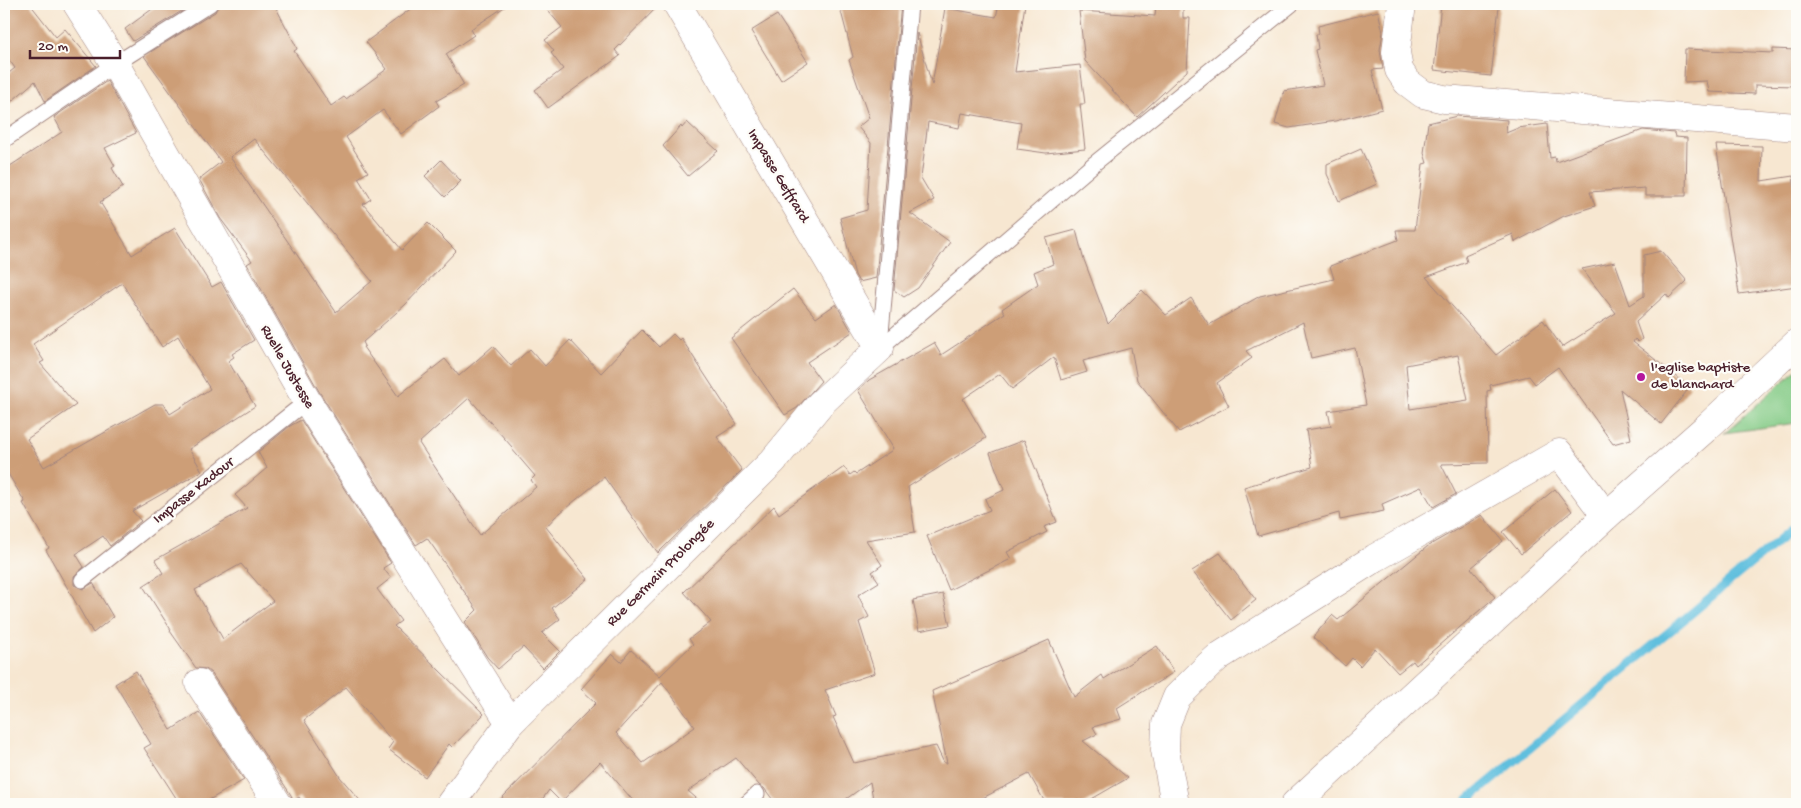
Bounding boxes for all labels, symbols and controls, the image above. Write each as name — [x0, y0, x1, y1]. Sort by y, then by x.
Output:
scale bar — [30, 28, 120, 60]
text: 20 m — [38, 38, 68, 56]
street label: Impasse Geffrard — [743, 126, 814, 227]
street label: Ruelle Justesse — [256, 322, 318, 412]
place label: l'eglise baptiste de blanchard — [1651, 359, 1750, 394]
marker: l'eglise baptiste de blanchard — [1635, 371, 1647, 383]
street label: Impasse Kadour — [150, 453, 239, 528]
street label: Rue Germain Prolongée — [603, 515, 719, 631]

